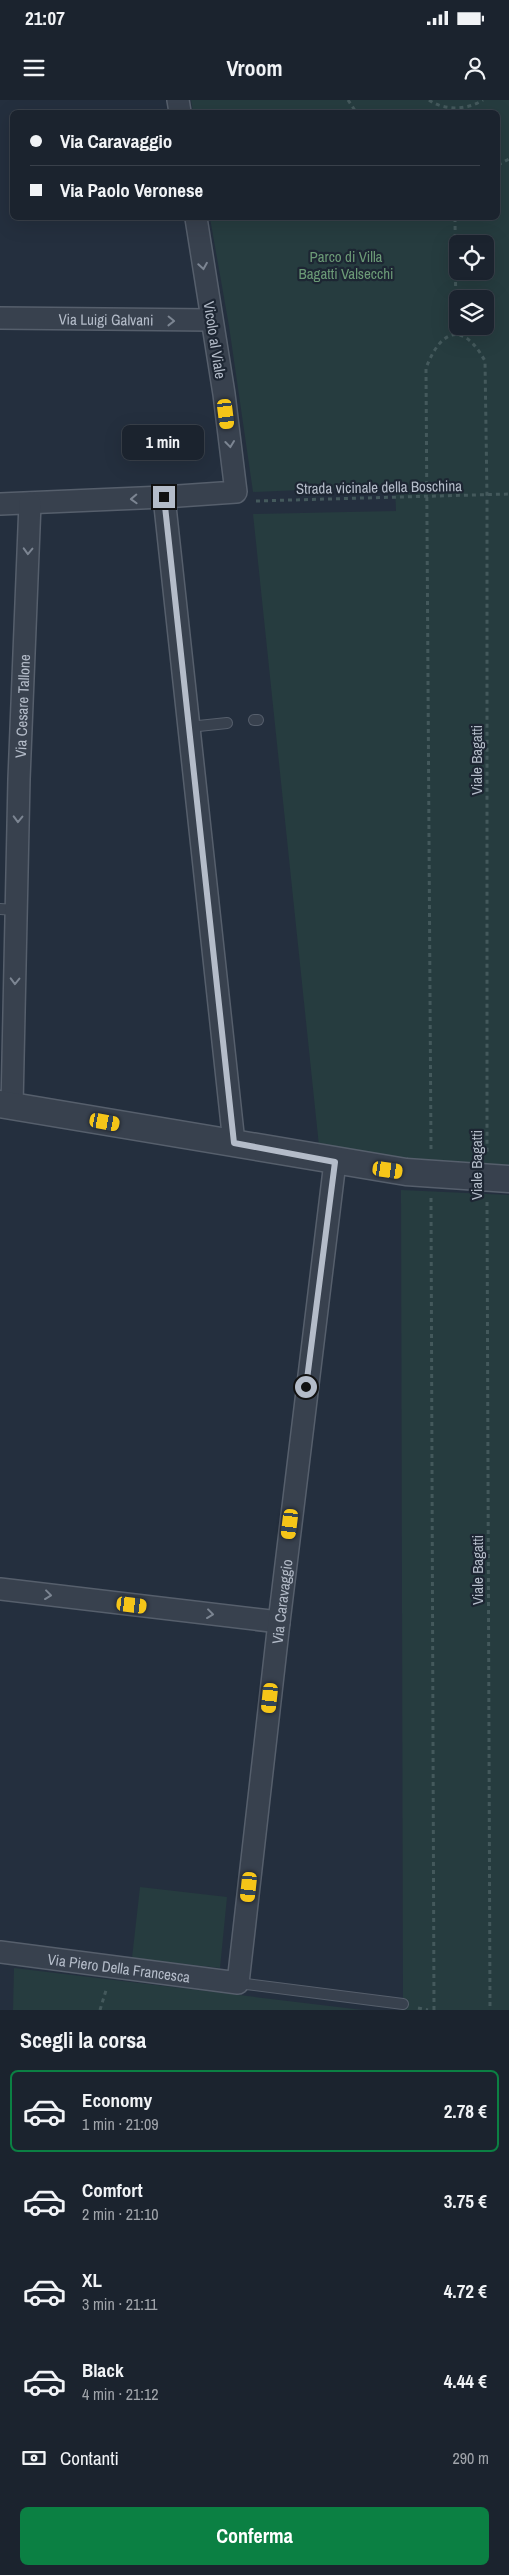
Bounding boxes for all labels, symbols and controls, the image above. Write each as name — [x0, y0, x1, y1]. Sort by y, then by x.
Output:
text: 21:07 — [25, 5, 65, 31]
text: Vroom — [226, 53, 283, 83]
icon: menu — [20, 54, 48, 82]
icon: person — [461, 54, 489, 82]
text: Via Caravaggio — [60, 128, 172, 154]
text: Via Paolo Veronese — [60, 177, 203, 203]
map controls — [449, 235, 494, 335]
button: locate — [449, 235, 494, 280]
park label: Parco di Villa Bagatti Valsecchi — [299, 246, 393, 284]
one-way arrow — [198, 261, 208, 270]
button: layers — [449, 290, 494, 335]
street label: Vicolo al Viale — [199, 300, 232, 380]
street label: Via Luigi Galvani — [58, 308, 154, 330]
one-way arrow — [168, 316, 175, 326]
car — [216, 398, 235, 430]
callout: 1 min — [123, 424, 205, 460]
text: 1 min — [146, 431, 180, 453]
one-way arrow — [224, 440, 235, 448]
street label: Strada vicinale della Boschina — [296, 475, 462, 499]
route end — [153, 486, 175, 508]
one-way arrow — [130, 493, 138, 504]
one-way arrow — [23, 548, 34, 556]
street label: Via Cesare Tallone — [9, 654, 34, 758]
street label: Viale Bagatti — [466, 725, 487, 795]
one-way arrow — [13, 815, 23, 823]
one-way arrow — [9, 977, 20, 985]
car — [88, 1112, 121, 1132]
street label: Viale Bagatti — [466, 1130, 487, 1200]
car — [372, 1160, 403, 1180]
route start — [295, 1376, 317, 1398]
car — [280, 1508, 299, 1540]
street label: Viale Bagatti — [467, 1535, 488, 1605]
street label: Via Caravaggio — [266, 1558, 297, 1645]
one-way arrow — [45, 1589, 53, 1600]
car — [116, 1596, 147, 1614]
one-way arrow — [206, 1608, 214, 1619]
car — [260, 1682, 279, 1714]
car — [239, 1871, 258, 1903]
street label: Via Piero Della Francesca — [46, 1948, 192, 1987]
text: Scegli la corsa — [20, 2025, 146, 2055]
text: Economy — [82, 2087, 152, 2113]
icon: car — [22, 2089, 67, 2134]
text: 2.78 € — [444, 2098, 487, 2124]
text: 1 min · 21:09 — [82, 2113, 159, 2135]
text: Comfort — [82, 2177, 143, 2203]
icon: car — [22, 2179, 67, 2224]
text: 3.75 € — [444, 2188, 487, 2214]
text: 2 min · 21:10 — [82, 2203, 159, 2225]
text: XL — [82, 2267, 102, 2293]
icon: car — [22, 2269, 67, 2314]
text: 4.72 € — [444, 2278, 487, 2304]
text: 3 min · 21:11 — [82, 2293, 158, 2315]
text: Black — [82, 2357, 124, 2383]
icon: car — [22, 2359, 67, 2404]
text: 4.44 € — [444, 2368, 487, 2394]
text: 4 min · 21:12 — [82, 2383, 159, 2405]
icon: cash — [20, 2444, 48, 2472]
text: Contanti — [60, 2445, 119, 2471]
text: 290 m — [453, 2447, 489, 2469]
button: Conferma — [20, 2507, 489, 2565]

